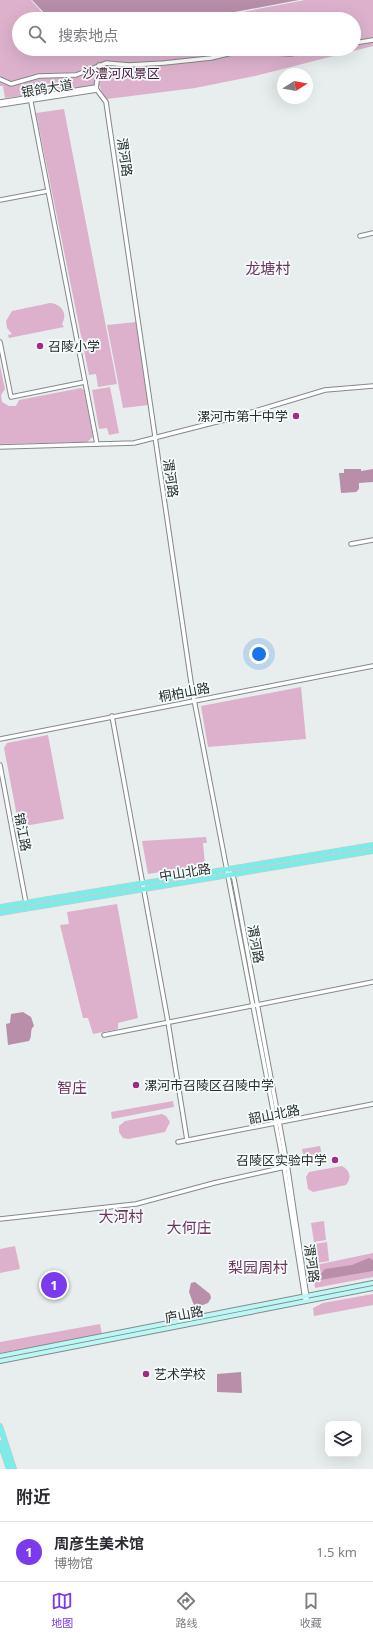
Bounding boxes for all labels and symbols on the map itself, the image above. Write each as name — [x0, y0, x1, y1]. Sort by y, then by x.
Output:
park label: 沙澧河风景区 — [82, 64, 160, 82]
north arrow — [277, 68, 313, 104]
street label: 银鸽大道 — [20, 75, 74, 101]
street label: 渭河路 — [113, 136, 137, 178]
district label: 龙塘村 — [245, 258, 291, 278]
place label: 召陵小学 — [48, 337, 100, 355]
marker: 召陵小学 — [35, 341, 45, 351]
place label: 漯河市第十中学 — [197, 407, 288, 425]
marker: 漯河市第十中学 — [291, 411, 301, 421]
street label: 渭河路 — [159, 457, 183, 499]
your location — [249, 644, 269, 664]
street label: 桐柏山路 — [157, 678, 211, 706]
street label: 锦江路 — [10, 811, 36, 853]
street label: 中山北路 — [158, 859, 212, 885]
street label: 渭河路 — [244, 923, 268, 965]
place label: 漯河市召陵区召陵中学 — [144, 1076, 274, 1094]
district label: 智庄 — [57, 1077, 87, 1097]
marker: 漯河市召陵区召陵中学 — [131, 1080, 141, 1090]
street label: 韶山北路 — [247, 1100, 301, 1128]
place label: 召陵区实验中学 — [236, 1151, 327, 1169]
marker: 召陵区实验中学 — [330, 1155, 340, 1165]
district label: 大河村 — [98, 1206, 144, 1226]
district label: 大何庄 — [166, 1217, 212, 1237]
street label: 渭河路 — [300, 1242, 324, 1284]
district label: 梨园周村 — [228, 1257, 288, 1277]
pin: 1 — [41, 1270, 67, 1300]
street label: 庐山路 — [163, 1301, 205, 1327]
place label: 艺术学校 — [154, 1365, 206, 1383]
marker: 艺术学校 — [141, 1369, 151, 1379]

